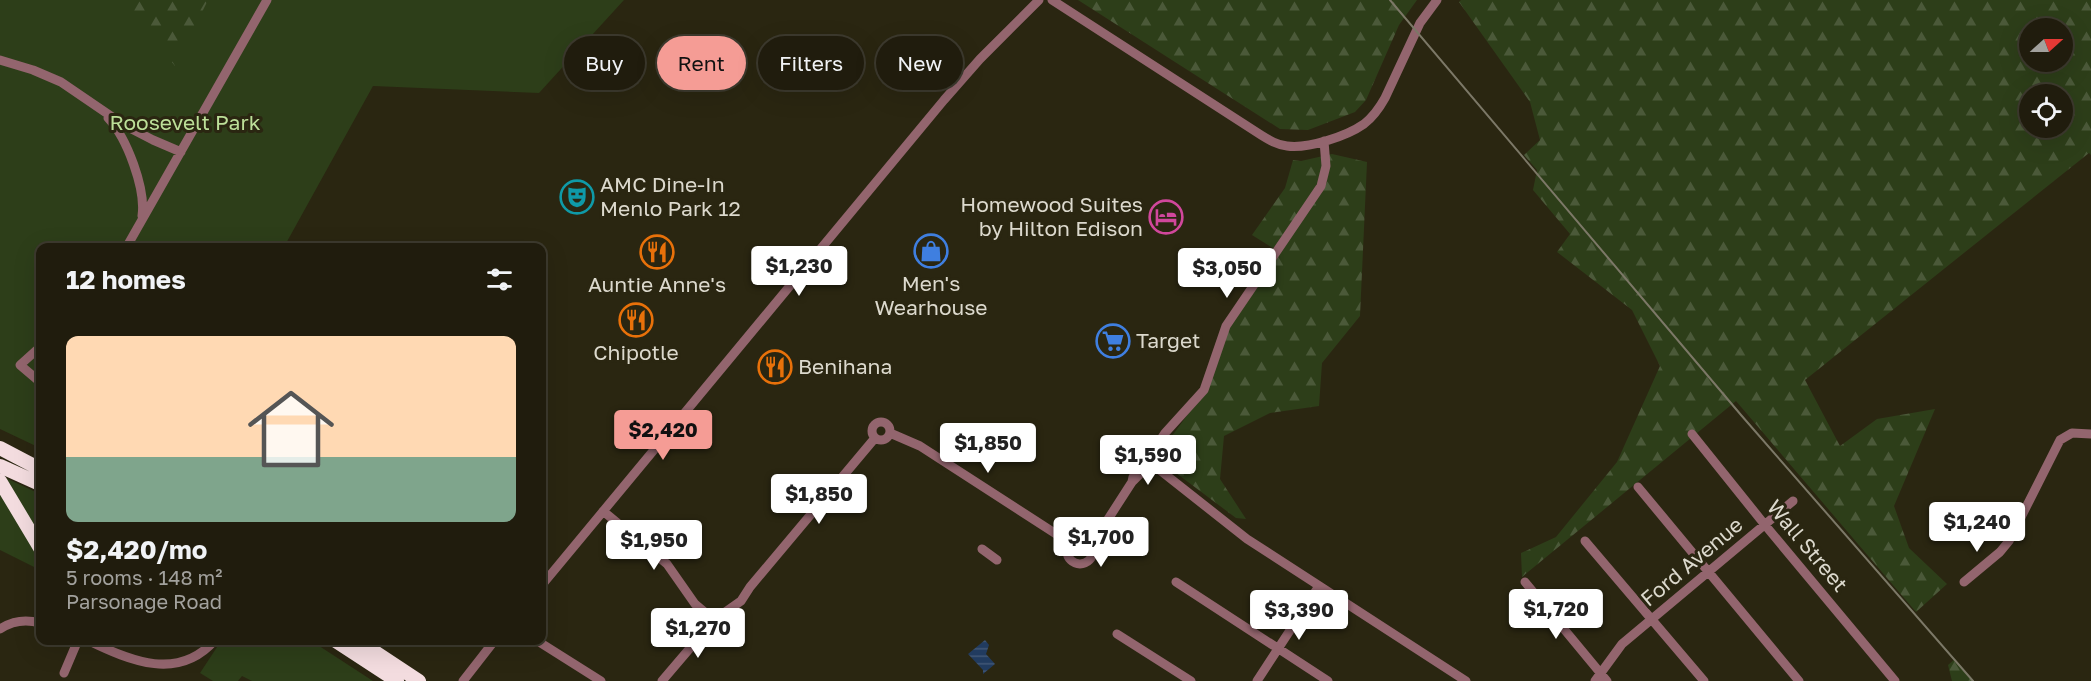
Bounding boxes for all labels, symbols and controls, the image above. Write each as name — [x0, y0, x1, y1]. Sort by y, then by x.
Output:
north arrow — [2019, 18, 2073, 72]
map controls — [2019, 18, 2073, 138]
chip: Buy — [564, 36, 645, 90]
chip: Rent — [657, 36, 746, 90]
chip: Filters — [758, 36, 864, 90]
chip: New — [876, 36, 963, 90]
button: locate — [2019, 84, 2073, 138]
park label: Roosevelt Park — [109, 109, 261, 135]
place label: AMC Dine-In Menlo Park 12 — [600, 171, 741, 221]
theatre icon: AMC Dine-In Menlo Park 12 — [559, 179, 595, 215]
place label: Homewood Suites by Hilton Edison — [960, 191, 1143, 241]
hotel icon: Homewood Suites by Hilton Edison — [1148, 199, 1184, 235]
shop icon: Men's Wearhouse — [913, 233, 949, 269]
restaurant icon: Auntie Anne's — [639, 234, 675, 270]
pin: $1,230 — [750, 246, 848, 297]
pin: $3,050 — [1178, 248, 1276, 299]
text: $1,230 — [765, 253, 833, 277]
text: $3,050 — [1192, 255, 1262, 279]
icon: filters — [483, 263, 516, 296]
text: 12 homes — [66, 264, 186, 295]
place label: Men's Wearhouse — [874, 270, 988, 320]
place label: Auntie Anne's — [588, 271, 726, 297]
restaurant icon: Chipotle — [618, 302, 654, 338]
supermarket icon: Target — [1095, 323, 1131, 359]
place label: Target — [1136, 327, 1200, 353]
place label: Chipotle — [593, 339, 679, 365]
restaurant icon: Benihana — [757, 349, 793, 385]
place label: Benihana — [798, 353, 892, 379]
icon: home — [237, 375, 345, 483]
pin: $2,420 — [614, 410, 712, 461]
text: $2,420 — [628, 417, 698, 441]
pin: $1,850 — [939, 423, 1037, 474]
text: $1,850 — [954, 430, 1022, 454]
pin: $1,590 — [1099, 435, 1197, 486]
text: $1,590 — [1114, 442, 1182, 466]
pin: $1,850 — [770, 474, 868, 525]
text: $1,850 — [785, 481, 853, 505]
street label: Wall Street — [1762, 494, 1854, 597]
pin: $1,240 — [1928, 502, 2026, 553]
text: $1,240 — [1943, 509, 2011, 533]
street label: Ford Avenue — [1635, 511, 1748, 611]
pin: $1,700 — [1052, 517, 1150, 568]
pin: $1,950 — [605, 520, 703, 571]
text: $1,700 — [1068, 524, 1135, 548]
text: $1,950 — [620, 527, 688, 551]
text: $2,420/mo — [66, 534, 207, 565]
text: 5 rooms · 148 m² — [66, 565, 223, 589]
text: Parsonage Road — [66, 589, 222, 613]
pin: $1,720 — [1507, 589, 1605, 640]
pin: $3,390 — [1250, 590, 1348, 641]
text: $1,720 — [1523, 596, 1589, 620]
text: $3,390 — [1264, 597, 1334, 621]
pin: $1,270 — [649, 608, 747, 659]
text: $1,270 — [665, 615, 731, 639]

